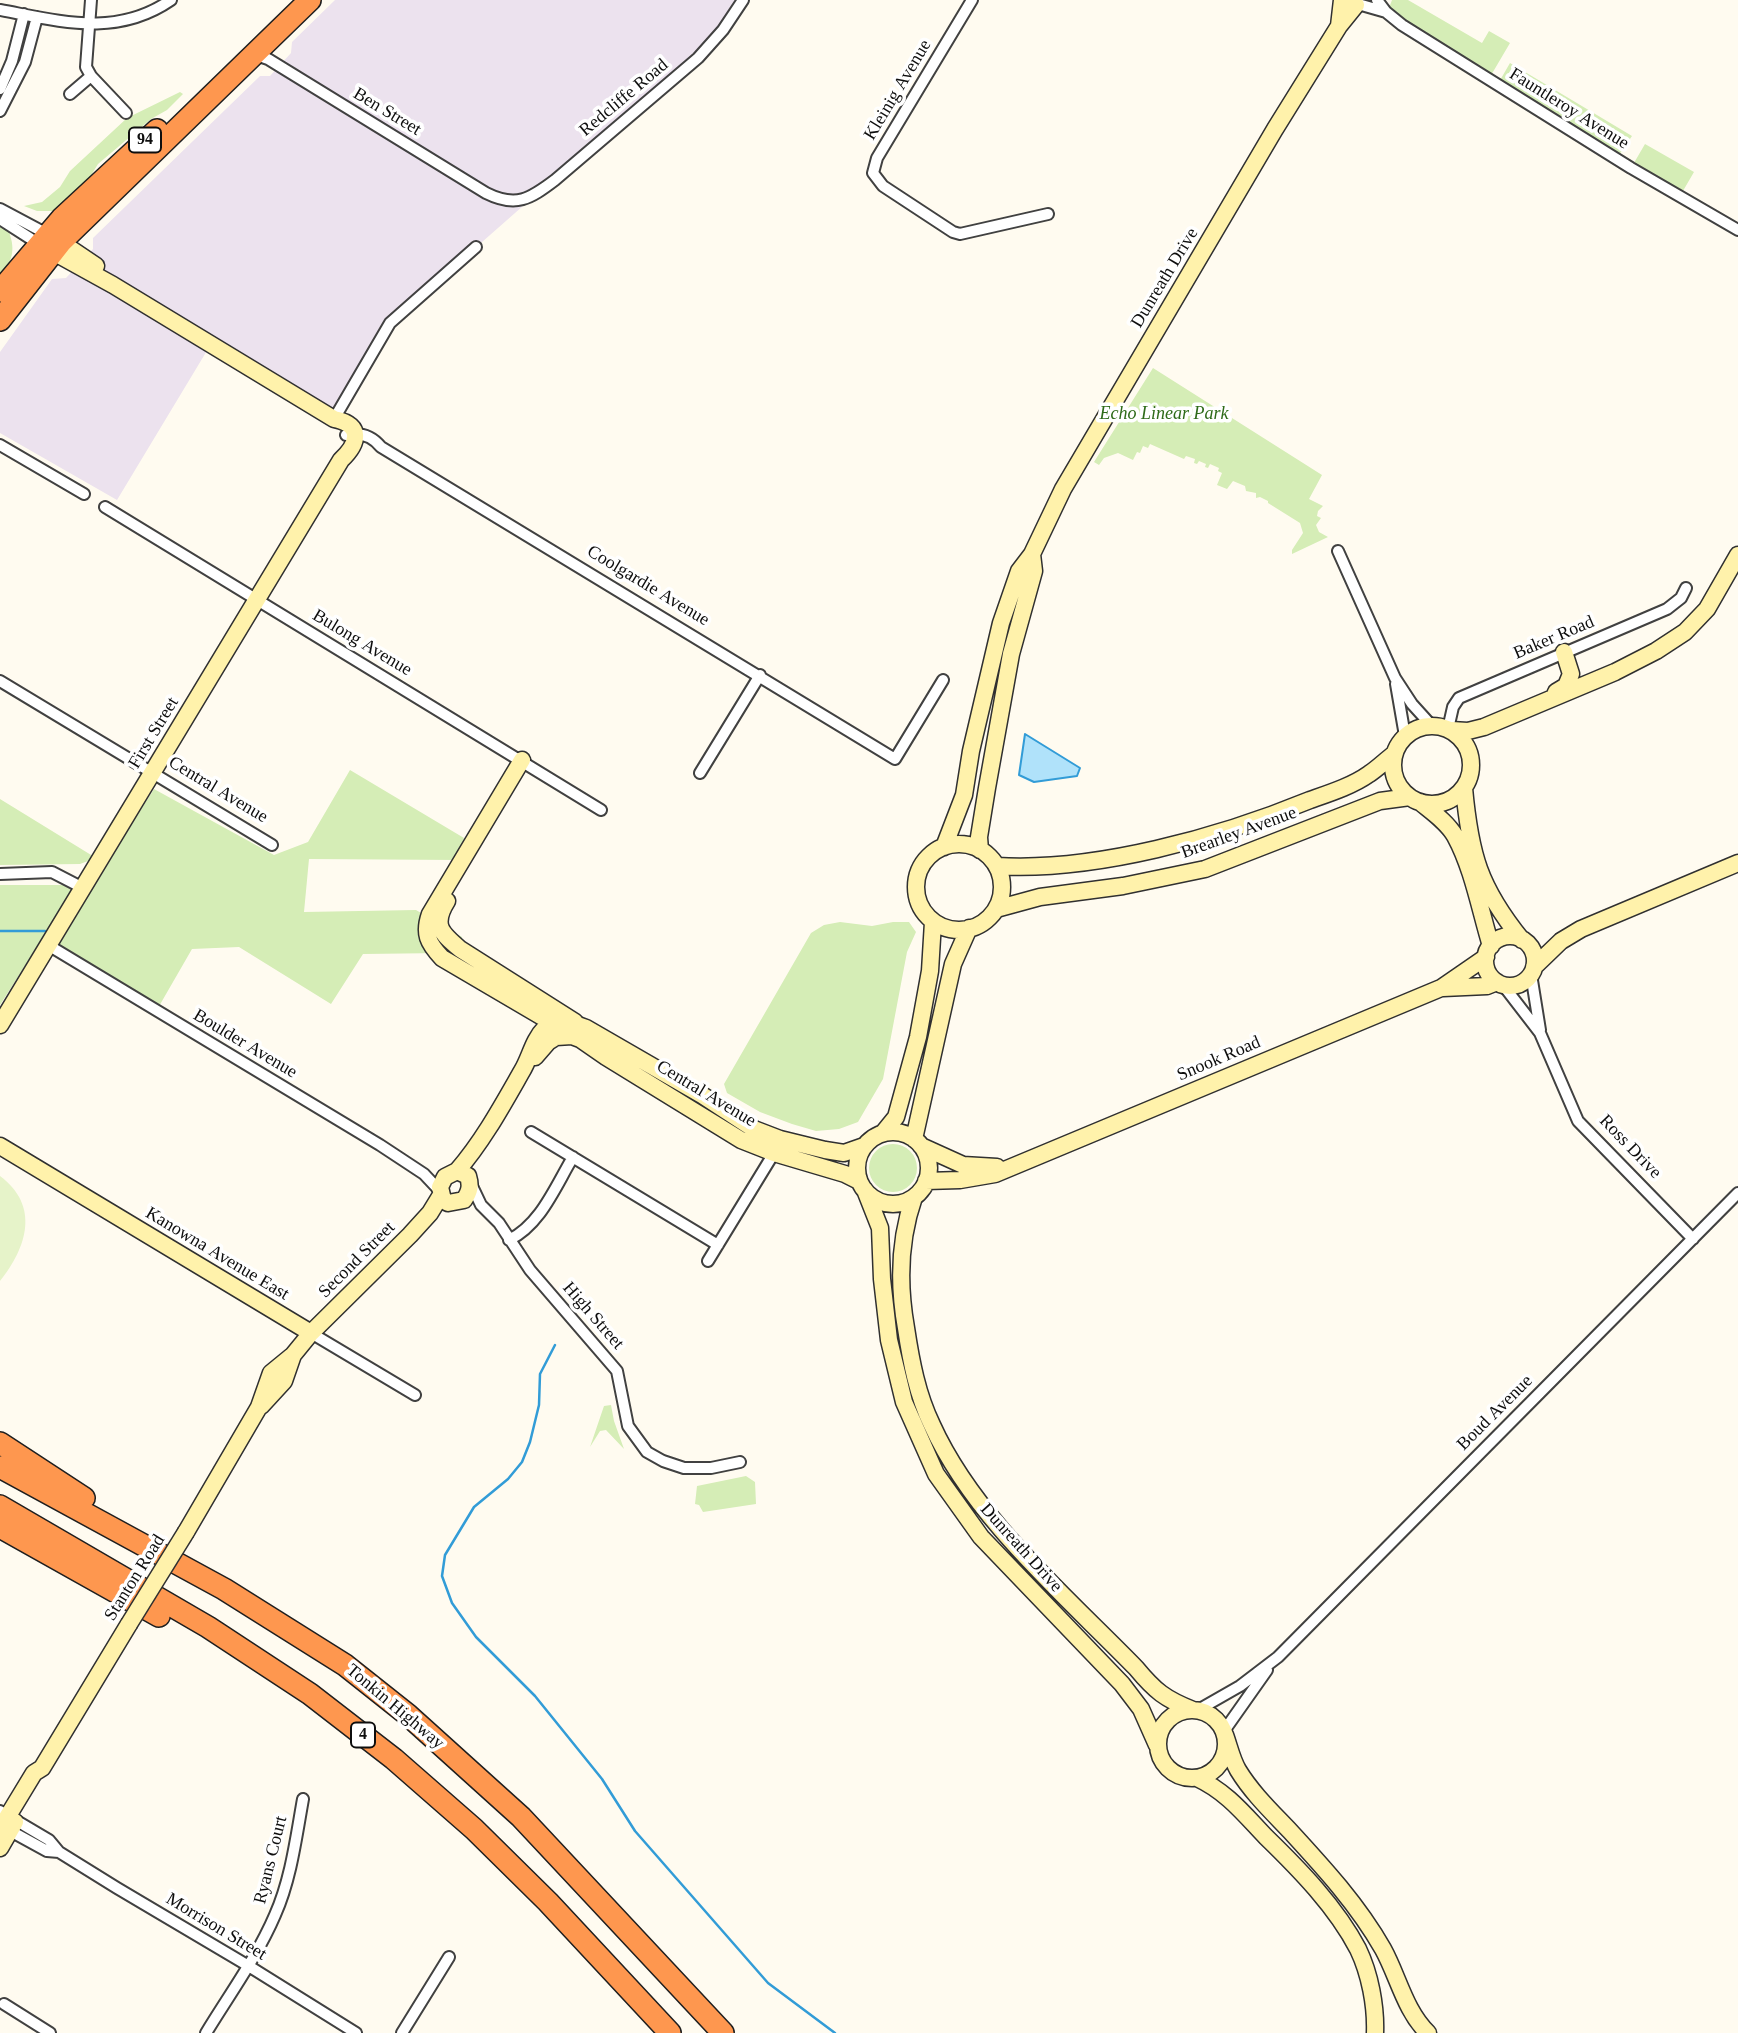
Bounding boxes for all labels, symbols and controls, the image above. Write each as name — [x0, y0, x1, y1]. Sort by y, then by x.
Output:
street label: Kleinig Avenue — [860, 36, 936, 144]
street label: Redcliffe Road — [575, 55, 673, 141]
street label: Fauntleroy Avenue — [1505, 64, 1633, 154]
street label: Ben Street — [349, 83, 425, 141]
road number: 94 — [129, 128, 161, 152]
street label: Dunreath Drive — [1127, 224, 1203, 332]
park label: Echo Linear Park — [1100, 403, 1228, 425]
street label: Coolgardie Avenue — [583, 541, 713, 631]
street label: Bulong Avenue — [308, 605, 416, 681]
street label: Baker Road — [1510, 611, 1598, 665]
street label: First Street — [124, 693, 184, 773]
street label: Central Avenue — [164, 752, 272, 828]
street label: Brearley Avenue — [1178, 802, 1300, 864]
street label: Boulder Avenue — [189, 1005, 301, 1083]
street label: Snook Road — [1174, 1032, 1264, 1086]
street label: Central Avenue — [652, 1056, 760, 1132]
street label: Ross Drive — [1594, 1111, 1666, 1183]
street label: Kanowna Avenue East — [141, 1203, 293, 1305]
street label: Second Street — [314, 1217, 400, 1303]
street label: High Street — [558, 1278, 628, 1354]
street label: Boud Avenue — [1453, 1371, 1537, 1455]
street label: Dunreath Drive — [975, 1499, 1067, 1597]
street label: Stanton Road — [100, 1531, 170, 1625]
street label: Tonkin Highway — [342, 1660, 448, 1754]
road number: 4 — [351, 1722, 375, 1748]
street label: Ryans Court — [250, 1814, 292, 1906]
street label: Morrison Street — [162, 1889, 270, 1965]

